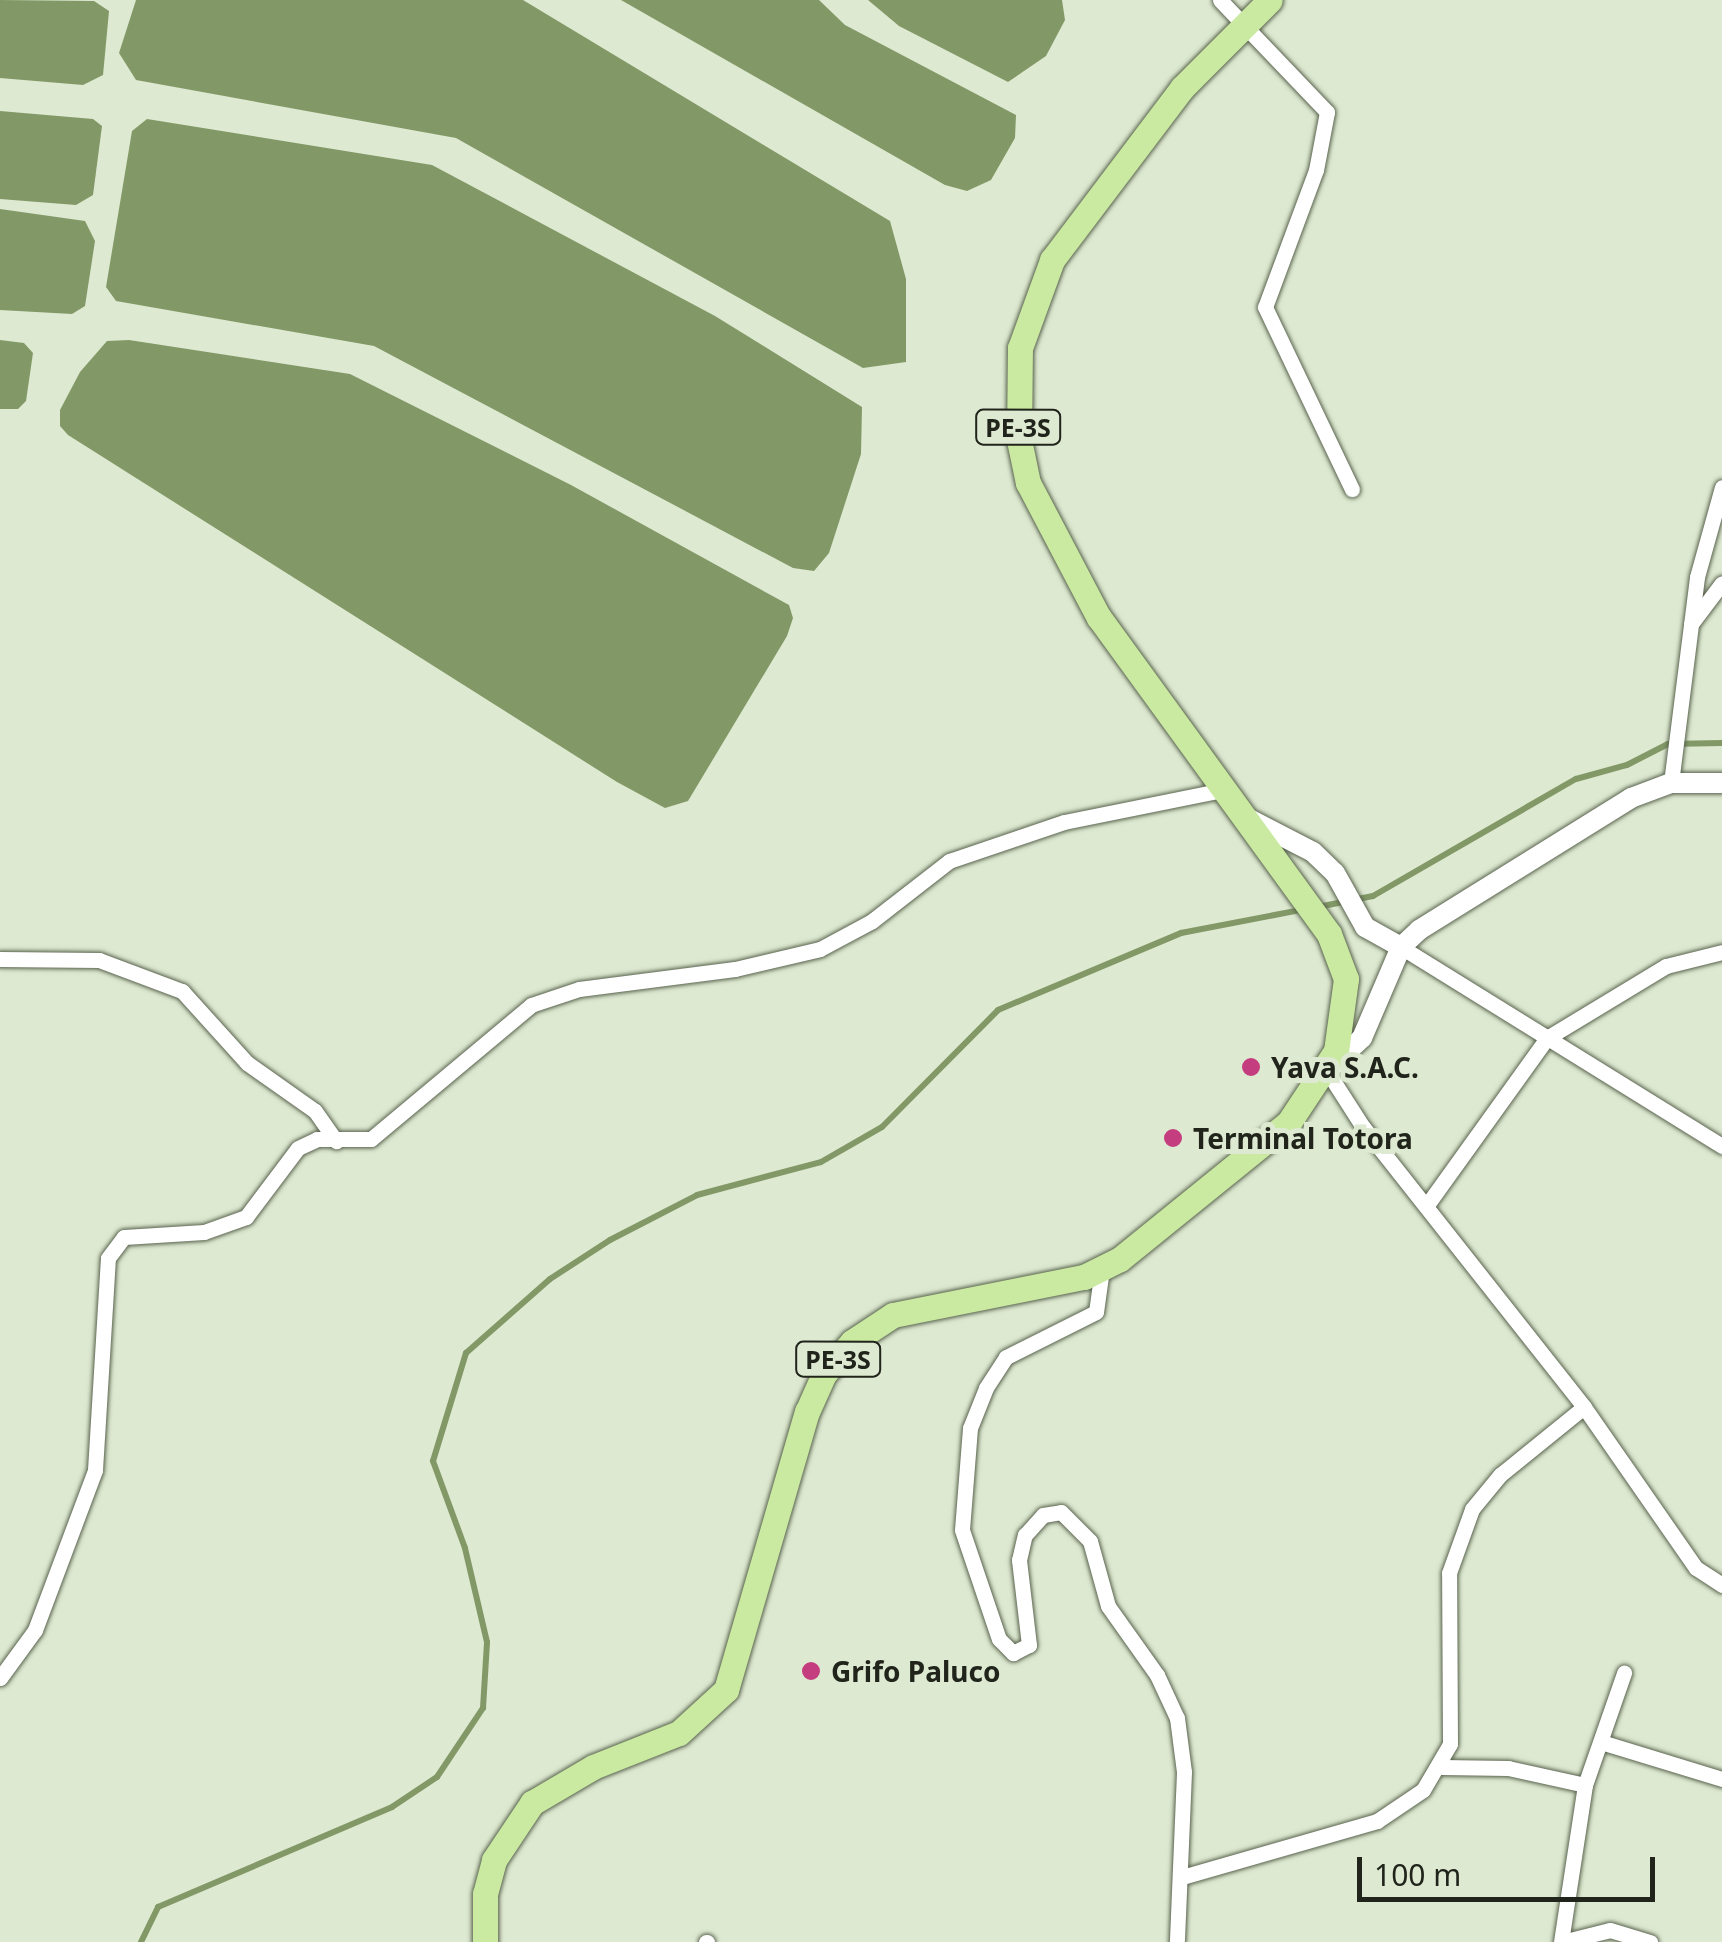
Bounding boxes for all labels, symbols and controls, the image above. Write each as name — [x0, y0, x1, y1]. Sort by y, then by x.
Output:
road number: PE-3S — [973, 407, 1063, 447]
place label: Yava S.A.C. — [1271, 1050, 1419, 1084]
marker: Yava S.A.C. — [1240, 1056, 1262, 1078]
place label: Terminal Totora — [1193, 1121, 1413, 1155]
marker: Terminal Totora — [1162, 1127, 1184, 1149]
road number: PE-3S — [793, 1339, 883, 1379]
place label: Grifo Paluco — [831, 1654, 1000, 1688]
marker: Grifo Paluco — [800, 1660, 822, 1682]
scale bar — [1362, 1837, 1660, 1899]
text: 100 m — [1374, 1854, 1461, 1895]

